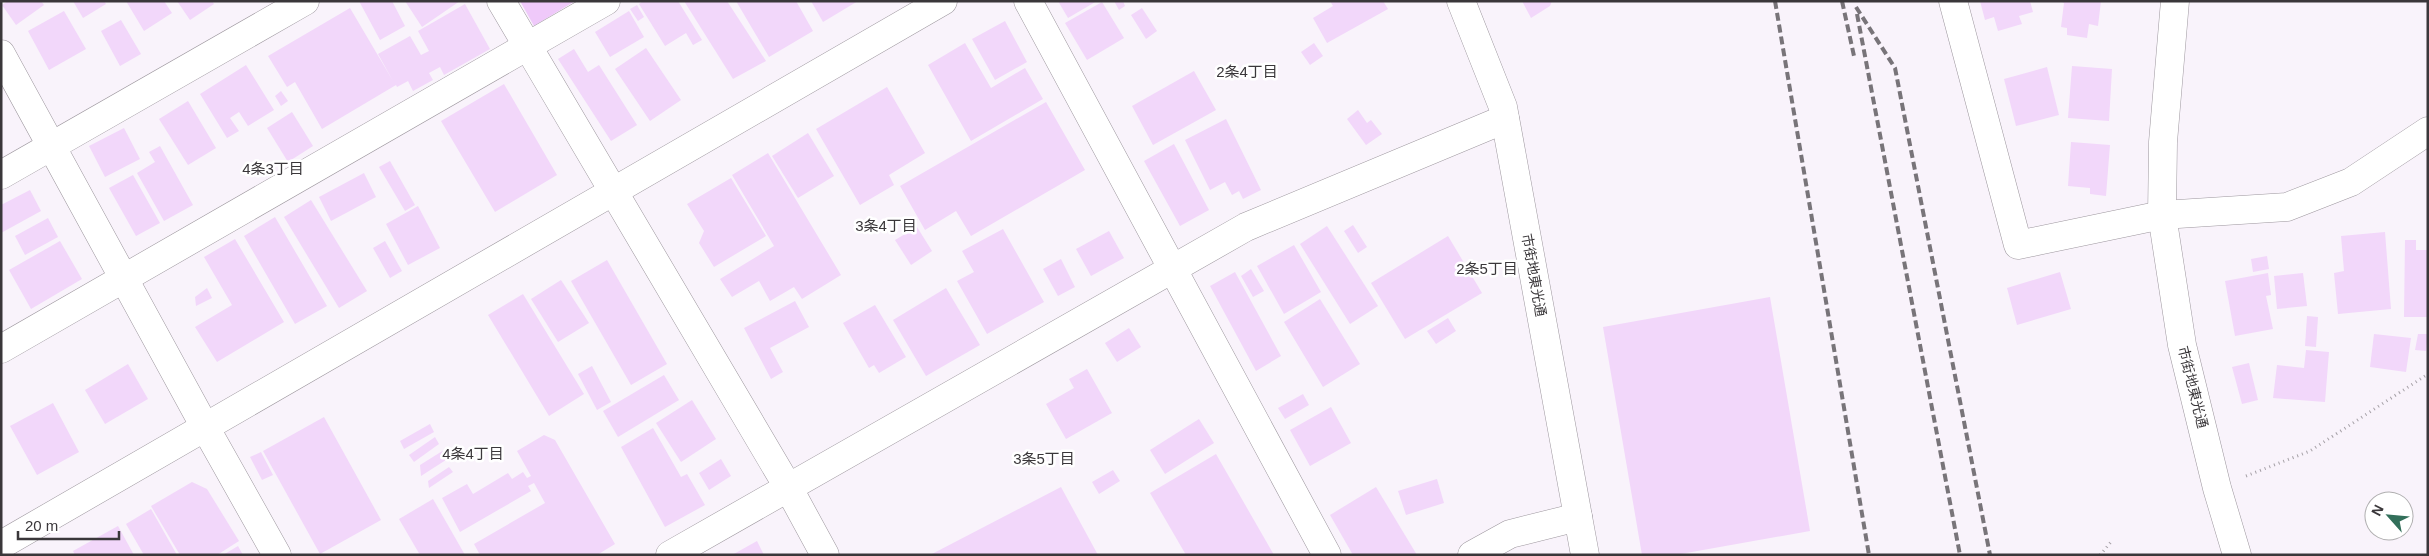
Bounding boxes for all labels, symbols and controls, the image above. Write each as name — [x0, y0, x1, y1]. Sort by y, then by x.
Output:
district label: 2条4丁目 — [1216, 63, 1278, 80]
district label: 4条3丁目 — [242, 160, 304, 177]
district label: 3条4丁目 — [855, 217, 917, 234]
street label: 市街地東光通 — [1519, 232, 1549, 318]
district label: 2条5丁目 — [1456, 260, 1518, 277]
street label: 市街地東光通 — [2175, 344, 2211, 430]
district label: 4条4丁目 — [442, 445, 504, 462]
district label: 3条5丁目 — [1013, 450, 1075, 467]
north arrow — [2364, 491, 2414, 541]
text: N — [2368, 502, 2387, 518]
scale bar — [18, 508, 119, 540]
text: 20 m — [25, 517, 58, 534]

